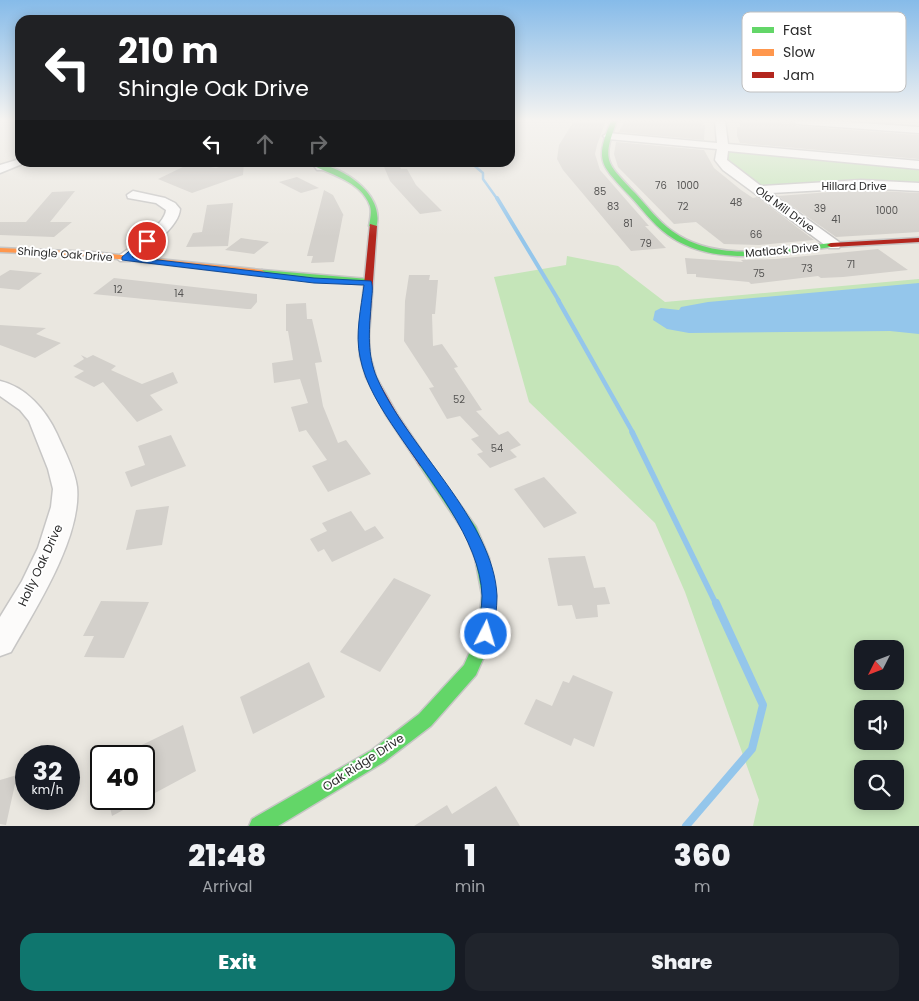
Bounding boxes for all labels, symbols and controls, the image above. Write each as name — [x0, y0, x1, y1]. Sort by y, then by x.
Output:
legend — [742, 12, 906, 92]
text: Fast — [783, 20, 812, 40]
text: 210 m — [118, 26, 218, 75]
icon: left — [35, 35, 100, 100]
text: Slow — [783, 42, 816, 62]
text: Jam — [783, 65, 814, 85]
text: Shingle Oak Drive — [118, 73, 309, 104]
icon: left — [198, 130, 226, 158]
icon: ahead — [251, 130, 279, 158]
icon: right — [304, 130, 332, 158]
house number: 76 — [655, 178, 667, 193]
house number: 1000 — [677, 178, 699, 193]
street label: Hillard Drive — [821, 178, 887, 194]
street label: Old Mill Drive — [752, 182, 818, 236]
house number: 85 — [594, 184, 606, 199]
house number: 48 — [730, 195, 742, 210]
house number: 83 — [607, 199, 619, 214]
house number: 72 — [677, 199, 689, 214]
house number: 39 — [814, 201, 826, 216]
house number: 1000 — [876, 203, 898, 218]
house number: 41 — [831, 212, 841, 227]
house number: 81 — [623, 216, 633, 231]
pin — [126, 220, 168, 262]
icon: arrive — [133, 227, 161, 255]
house number: 66 — [750, 227, 762, 242]
house number: 79 — [640, 236, 652, 251]
street label: Matlack Drive — [744, 239, 820, 261]
street label: Shingle Oak Drive — [17, 243, 113, 265]
house number: 71 — [847, 257, 855, 272]
house number: 73 — [801, 261, 813, 276]
house number: 75 — [753, 266, 765, 281]
house number: 12 — [114, 282, 123, 297]
house number: 14 — [174, 286, 184, 301]
house number: 52 — [453, 392, 465, 407]
house number: 54 — [491, 441, 503, 456]
street label: Holly Oak Drive — [14, 521, 66, 609]
position arrow — [459, 607, 511, 659]
north arrow — [854, 640, 904, 690]
map controls — [854, 640, 904, 810]
button: sound — [854, 700, 904, 750]
street label: Oak Ridge Drive — [319, 729, 407, 795]
speed limit sign: 40 — [90, 745, 155, 810]
text: 32 — [33, 754, 62, 789]
button: search — [854, 760, 904, 810]
text: km/h — [32, 781, 63, 798]
text: 21:48 — [188, 834, 266, 877]
text: 1 — [464, 834, 476, 877]
text: 360 — [674, 834, 731, 877]
text: Arrival — [202, 875, 253, 898]
text: min — [455, 875, 485, 898]
text: m — [694, 875, 710, 898]
button: Exit — [20, 933, 455, 991]
button: Share — [465, 933, 899, 991]

